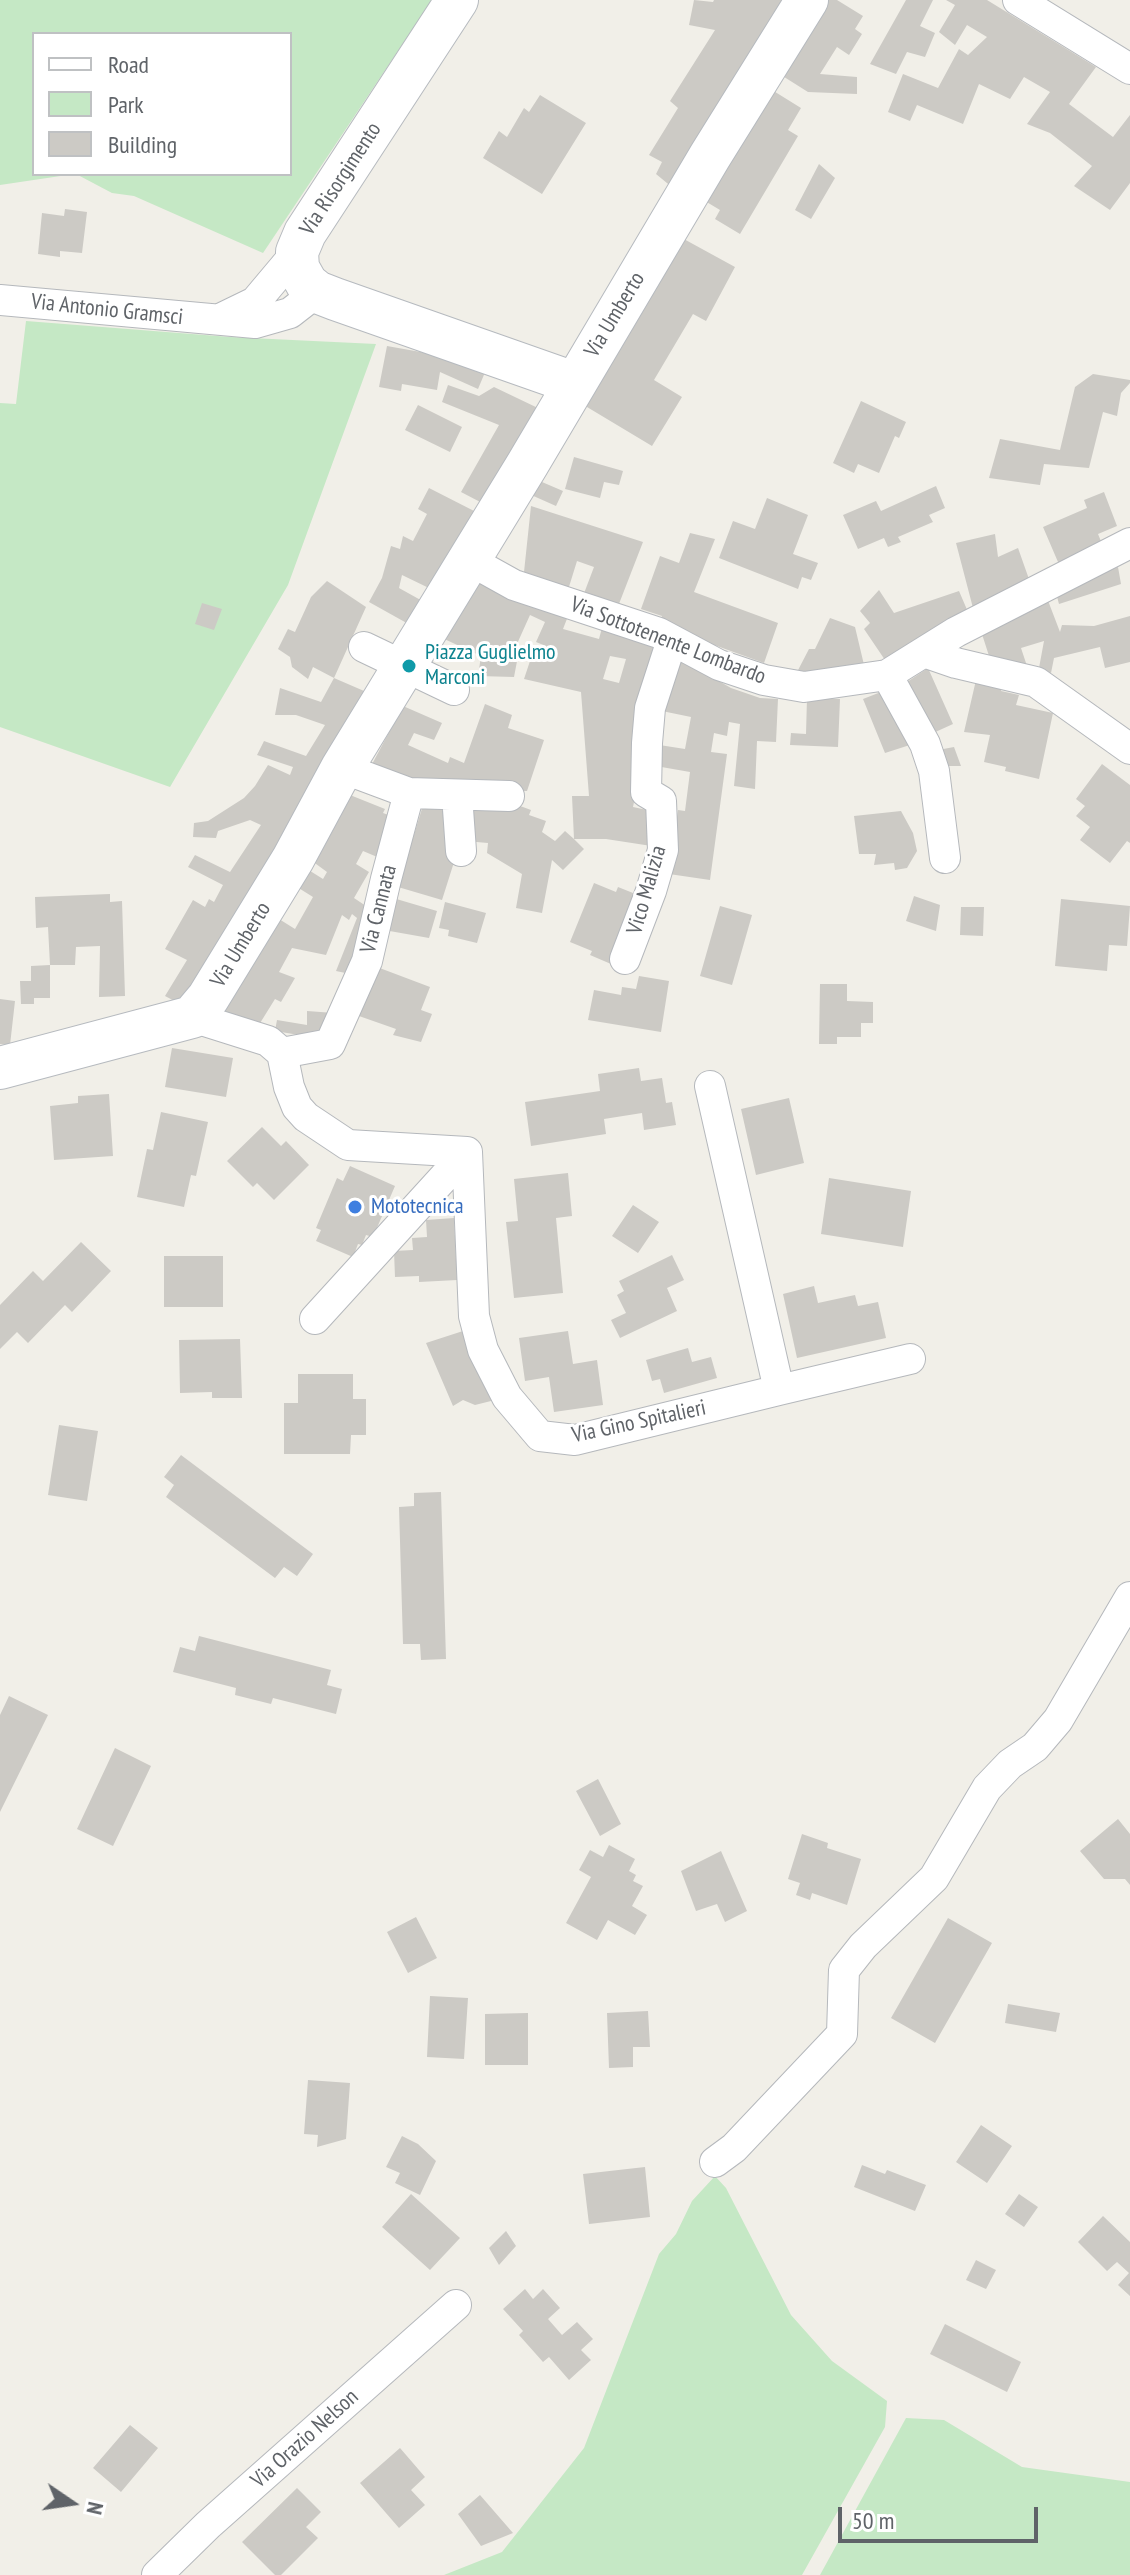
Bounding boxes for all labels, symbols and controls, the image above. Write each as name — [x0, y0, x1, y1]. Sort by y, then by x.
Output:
legend — [32, 32, 292, 176]
text: Road — [108, 49, 149, 80]
text: Park — [108, 89, 144, 120]
street label: Via Risorgimento — [295, 118, 387, 240]
text: Building — [108, 129, 177, 160]
street label: Via Umberto — [579, 268, 651, 362]
street label: Via Antonio Gramsci — [30, 289, 184, 331]
street label: Via Sottotenente Lombardo — [567, 592, 769, 690]
place label: Piazza Guglielmo Marconi — [425, 640, 556, 692]
marker: Piazza Guglielmo Marconi — [400, 657, 418, 675]
street label: Vico Malizia — [622, 843, 672, 937]
street label: Via Cannata — [355, 862, 403, 956]
street label: Via Umberto — [205, 898, 277, 992]
place label: Mototecnica — [371, 1194, 464, 1220]
marker: Mototecnica — [346, 1198, 364, 1216]
street label: Via Gino Spitalieri — [570, 1395, 708, 1449]
street label: Via Orazio Nelson — [246, 2384, 364, 2494]
north arrow — [32, 2463, 112, 2543]
scale bar — [842, 2491, 1042, 2541]
text: N — [80, 2499, 110, 2517]
text: 50 m — [852, 2505, 894, 2536]

